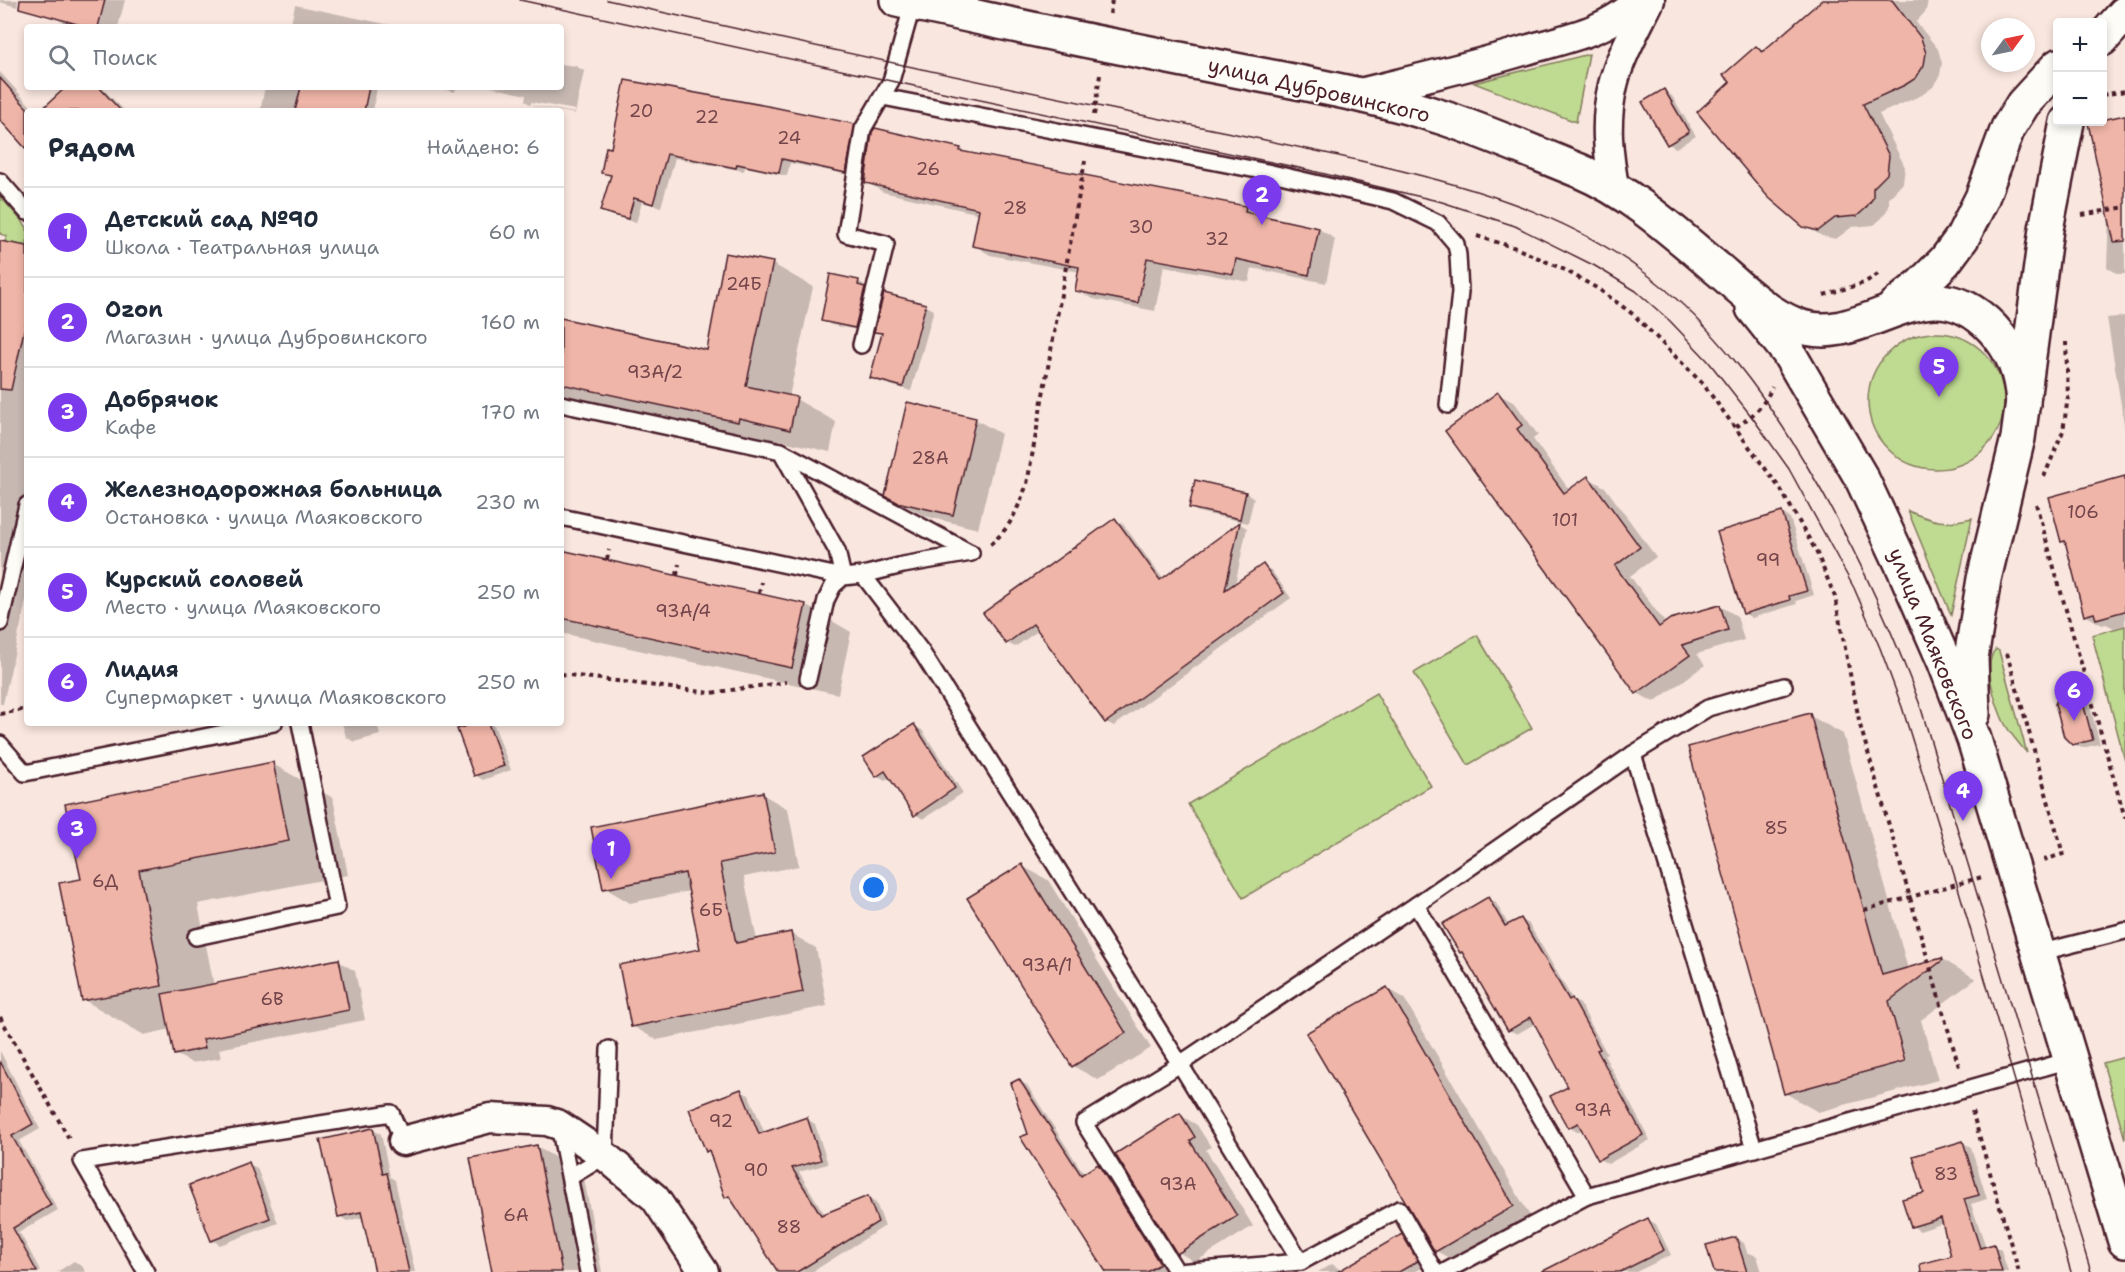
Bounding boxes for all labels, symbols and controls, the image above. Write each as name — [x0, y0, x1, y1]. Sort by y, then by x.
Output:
north arrow — [1981, 18, 2035, 72]
map controls — [2053, 18, 2107, 126]
button: + — [2053, 18, 2107, 72]
search box — [24, 24, 564, 90]
icon: search — [45, 41, 78, 74]
text: Поиск — [93, 43, 157, 72]
street label: улица Дубровинского — [1205, 51, 1433, 129]
button: − — [2053, 72, 2107, 126]
house number: 20 — [629, 99, 653, 123]
house number: 22 — [695, 105, 719, 129]
house number: 24 — [777, 126, 801, 150]
text: Рядом — [48, 130, 135, 165]
text: Найдено: 6 — [427, 134, 540, 160]
house number: 26 — [916, 157, 940, 181]
pin: 2 — [1242, 176, 1282, 225]
house number: 28 — [1003, 196, 1027, 220]
text: Детский сад №90 — [105, 205, 319, 234]
house number: 30 — [1129, 215, 1153, 239]
text: 1 — [63, 219, 72, 245]
text: 60 m — [488, 219, 540, 245]
house number: 32 — [1205, 227, 1229, 251]
text: Школа · Театральная улица — [105, 234, 379, 260]
house number: 24Б — [726, 272, 762, 296]
text: Ozon — [105, 295, 163, 324]
text: 2 — [61, 309, 75, 335]
text: 160 m — [481, 309, 540, 335]
text: Магазин · улица Дубровинского — [105, 324, 428, 350]
pin: 5 — [1920, 348, 1958, 397]
house number: 93А/2 — [627, 360, 683, 384]
text: Добрячок — [105, 385, 218, 414]
text: 3 — [61, 399, 75, 425]
text: 170 m — [481, 399, 540, 425]
text: Кафе — [105, 414, 157, 440]
house number: 28А — [911, 446, 949, 470]
text: Железнодорожная больница — [105, 475, 442, 504]
text: 4 — [61, 489, 75, 515]
text: 230 m — [475, 489, 540, 515]
house number: 106 — [2067, 500, 2099, 524]
text: Остановка · улица Маяковского — [105, 504, 423, 530]
house number: 101 — [1552, 508, 1578, 532]
street label: улица Маяковского — [1882, 544, 1984, 744]
house number: 99 — [1756, 548, 1780, 572]
text: Курский соловей — [105, 565, 303, 594]
text: 5 — [61, 579, 74, 605]
text: 250 m — [476, 579, 540, 605]
text: Место · улица Маяковского — [105, 594, 381, 620]
house number: 93А/4 — [655, 599, 711, 623]
text: Лидия — [105, 655, 179, 684]
text: 6 — [61, 669, 75, 695]
text: 250 m — [476, 669, 540, 695]
pin: 6 — [2054, 672, 2094, 721]
text: Супермаркет · улица Маяковского — [105, 684, 447, 710]
pin: 4 — [1944, 772, 1982, 821]
pin: 3 — [58, 810, 97, 859]
house number: 85 — [1764, 816, 1788, 840]
pin: 1 — [592, 830, 630, 879]
house number: 6Д — [92, 869, 119, 893]
your location — [859, 873, 888, 902]
house number: 6Б — [699, 898, 723, 922]
house number: 93А/1 — [1021, 953, 1073, 977]
house number: 6В — [260, 987, 284, 1011]
house number: 93А — [1574, 1098, 1612, 1122]
house number: 92 — [709, 1109, 733, 1133]
house number: 90 — [744, 1158, 768, 1182]
house number: 83 — [1934, 1162, 1958, 1186]
house number: 93А — [1159, 1172, 1197, 1196]
house number: 6А — [503, 1203, 529, 1227]
house number: 88 — [777, 1215, 801, 1239]

